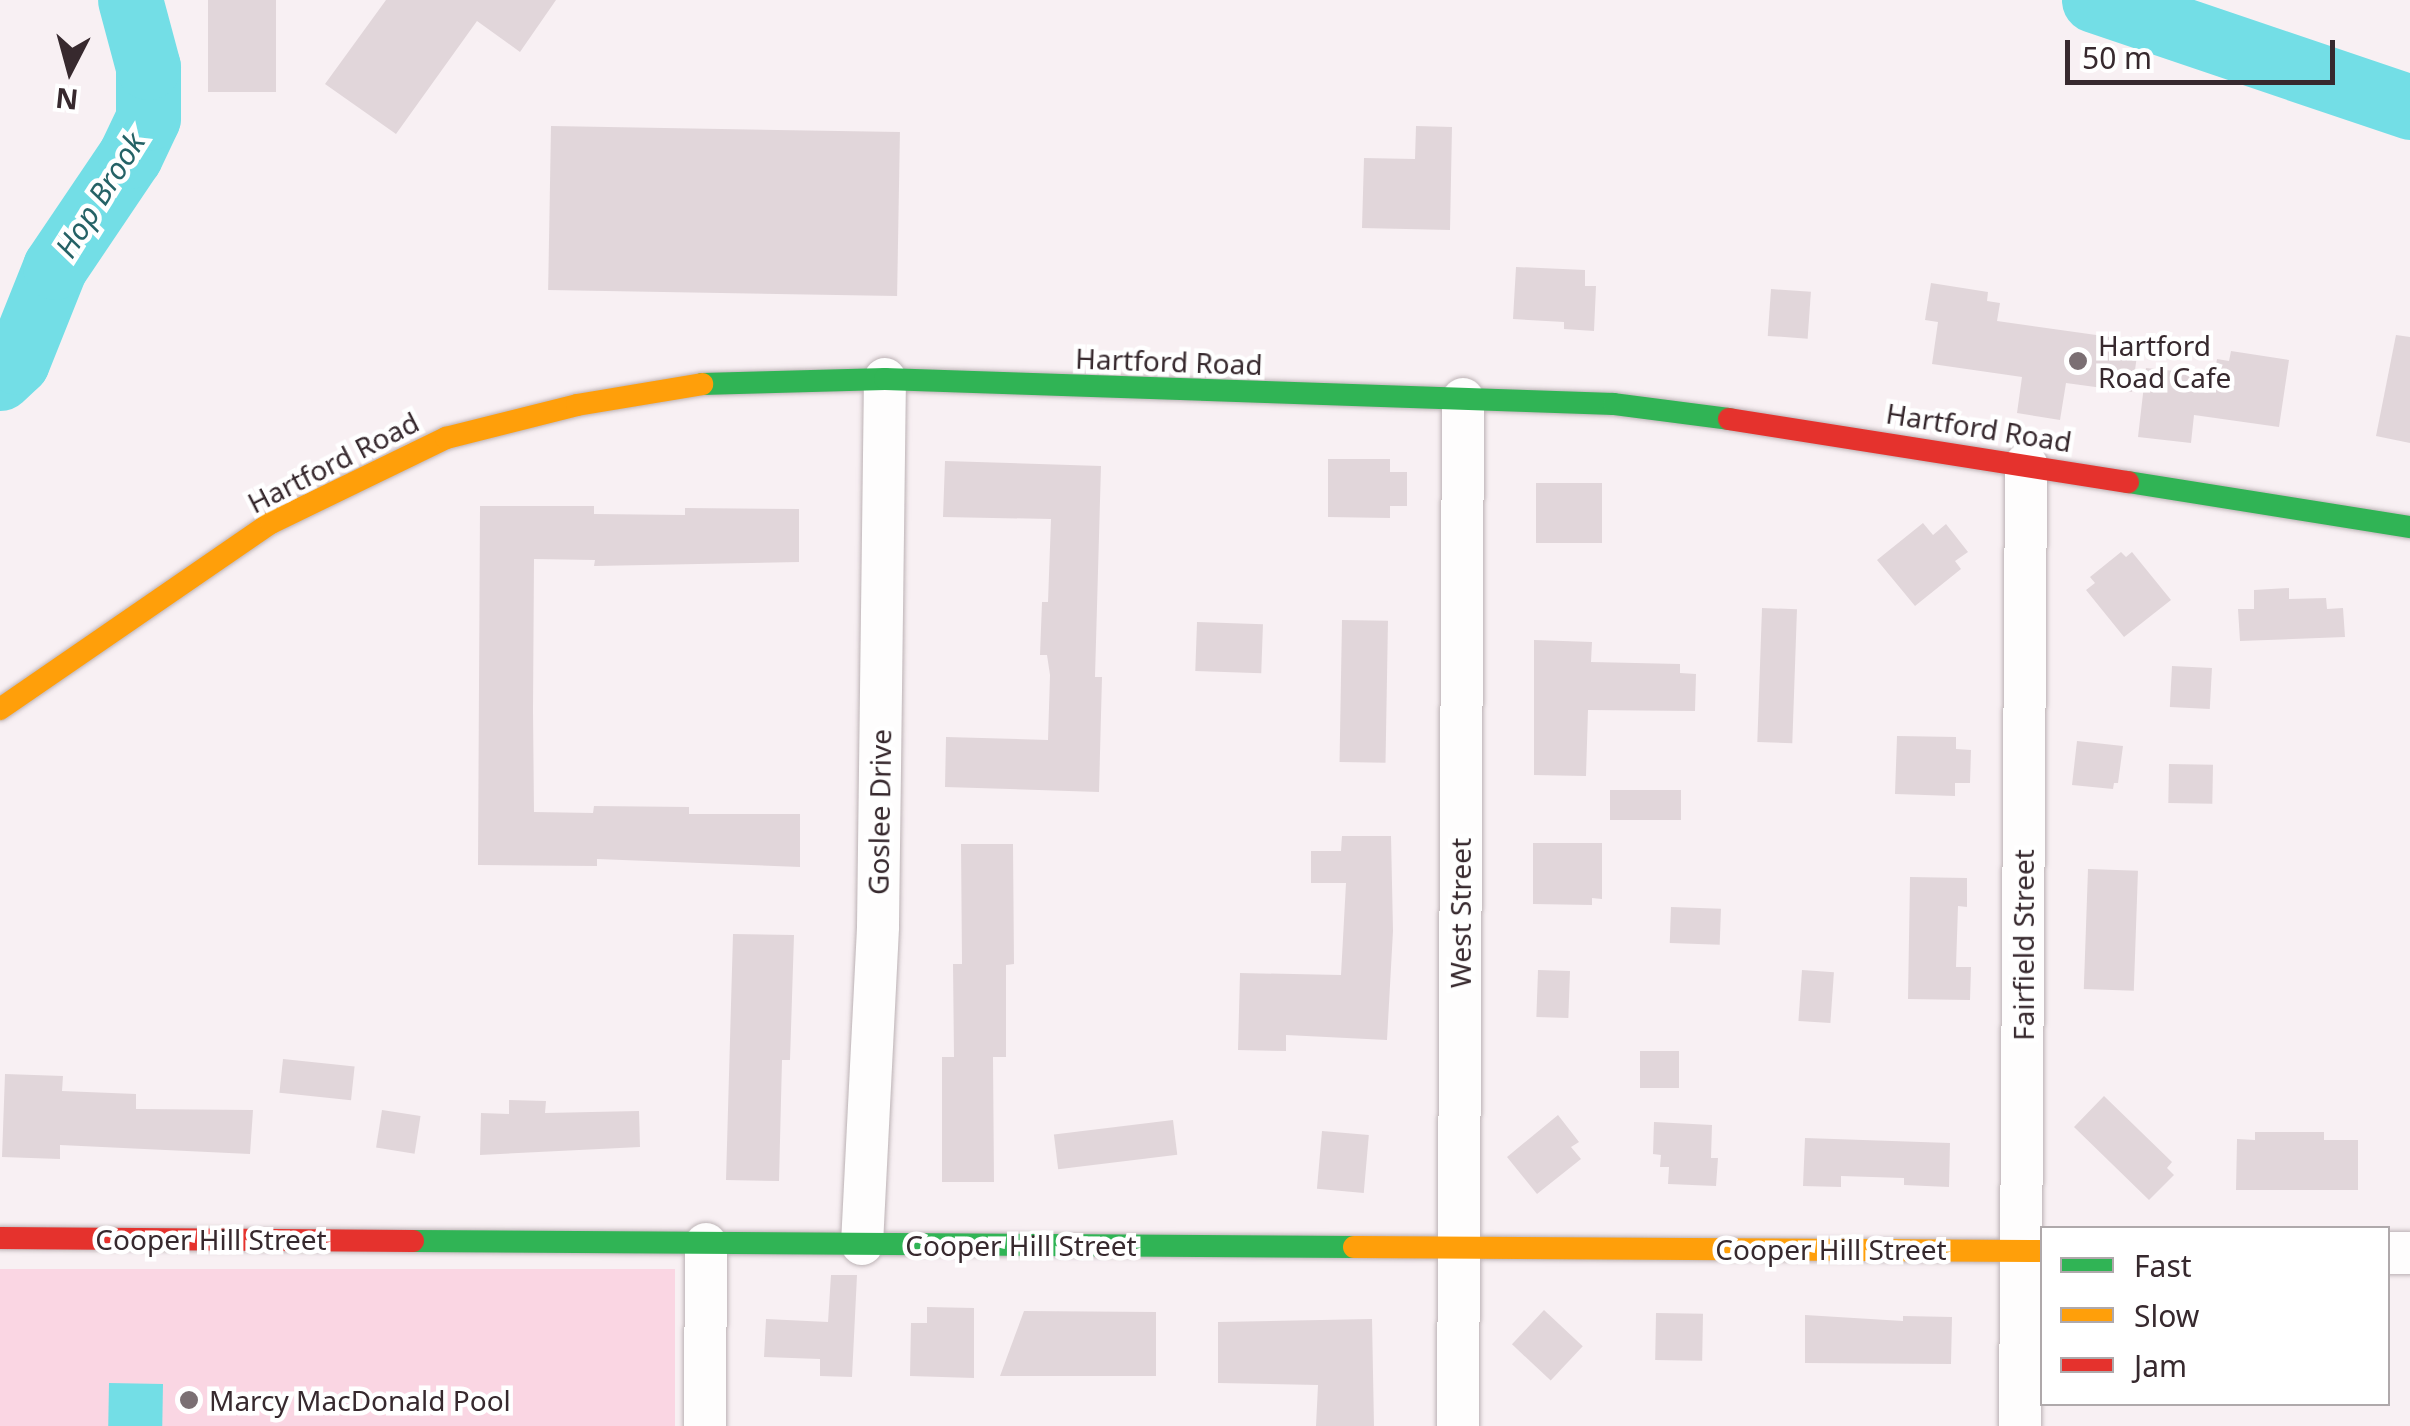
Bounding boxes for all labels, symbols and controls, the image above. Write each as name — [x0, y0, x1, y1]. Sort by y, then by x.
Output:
north arrow — [20, 20, 120, 120]
scale bar — [2070, 20, 2340, 82]
text: 50 m — [2082, 37, 2152, 78]
text: N — [54, 80, 80, 120]
water label: Hop Brook — [48, 126, 152, 264]
place label: Hartford Road Cafe — [2098, 328, 2231, 394]
street label: Hartford Road — [1075, 341, 1263, 381]
marker: Hartford Road Cafe — [2067, 350, 2089, 372]
street label: Hartford Road — [1884, 396, 2074, 458]
street label: Hartford Road — [242, 404, 424, 520]
street label: Goslee Drive — [861, 729, 897, 895]
street label: West Street — [1443, 838, 1477, 988]
street label: Fairfield Street — [2006, 849, 2040, 1041]
street label: Cooper Hill Street — [95, 1222, 327, 1256]
legend — [2040, 1226, 2390, 1406]
street label: Cooper Hill Street — [905, 1228, 1137, 1262]
street label: Cooper Hill Street — [1715, 1232, 1947, 1266]
text: Fast — [2134, 1245, 2192, 1286]
text: Slow — [2134, 1295, 2199, 1336]
text: Jam — [2134, 1345, 2187, 1386]
place label: Marcy MacDonald Pool — [209, 1383, 511, 1417]
marker: Marcy MacDonald Pool — [178, 1389, 200, 1411]

